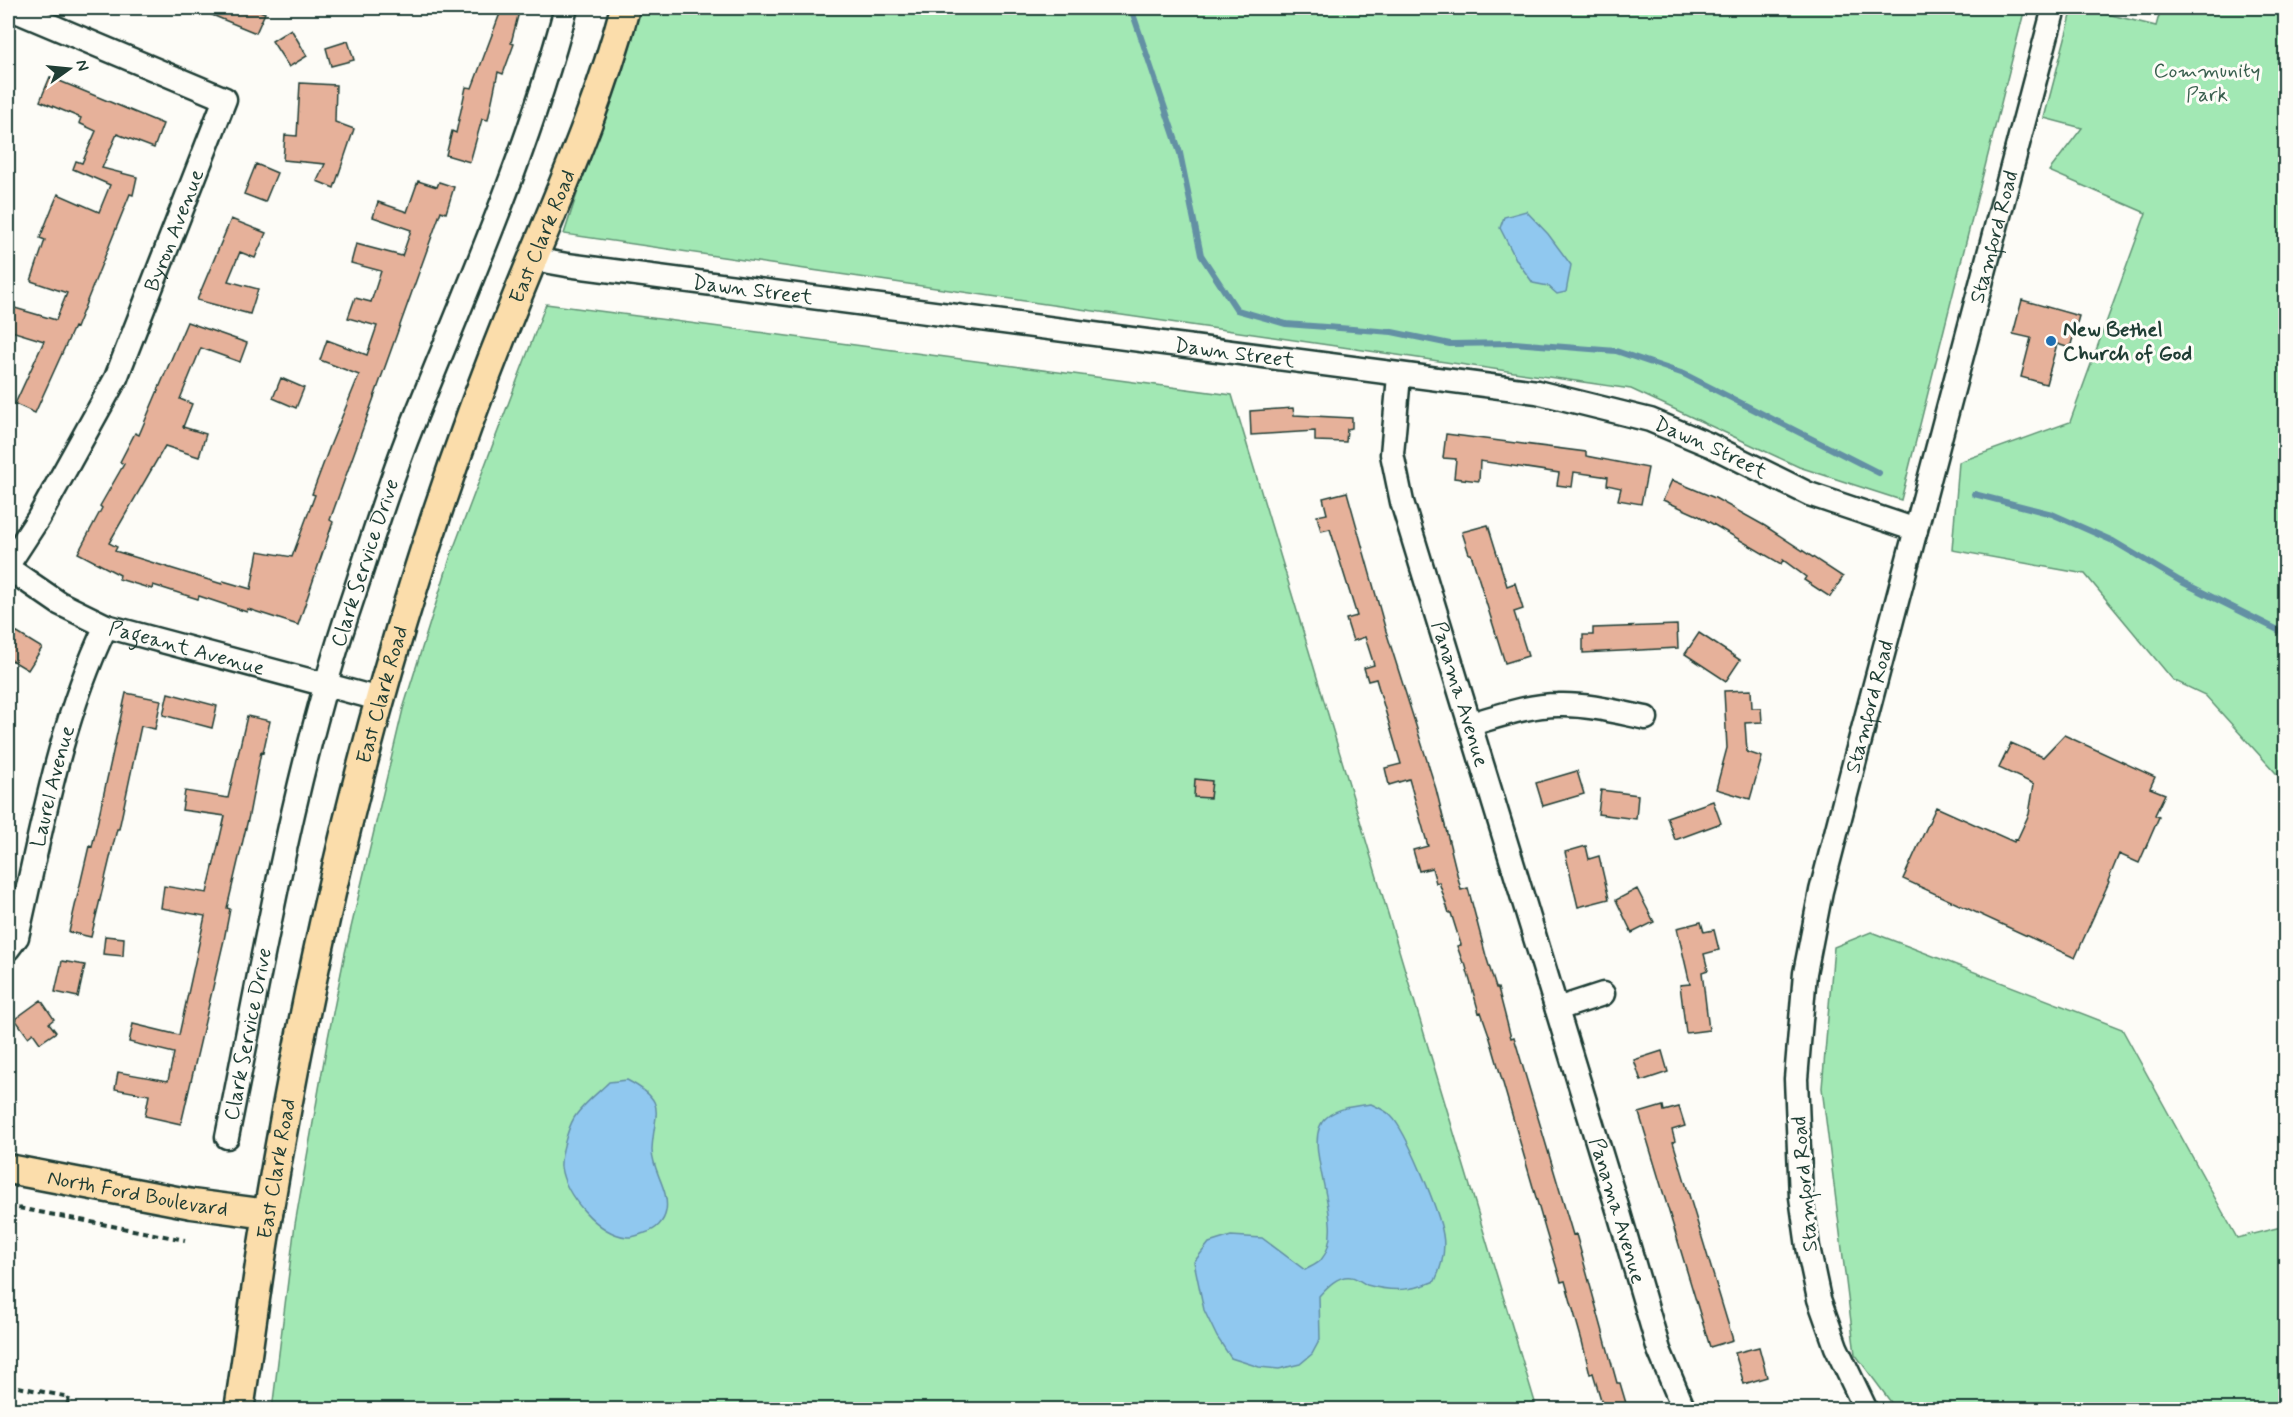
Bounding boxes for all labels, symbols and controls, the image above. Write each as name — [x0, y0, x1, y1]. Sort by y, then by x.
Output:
north arrow — [39, 39, 99, 99]
park label: Community Park — [2154, 57, 2260, 109]
text: N — [71, 58, 94, 73]
street label: Byron Avenue — [138, 165, 211, 296]
street label: East Clark Road — [503, 166, 583, 307]
street label: Stamford Road — [1963, 168, 2025, 306]
street label: Dawn Street — [691, 269, 815, 312]
place label: New Bethel Church of God — [2063, 316, 2192, 368]
street label: Dawn Street — [1173, 332, 1297, 375]
marker: New Bethel Church of God — [2044, 334, 2058, 348]
street label: Dawn Street — [1650, 410, 1772, 486]
street label: Clark Service Drive — [325, 475, 406, 651]
street label: Pageant Avenue — [106, 614, 268, 683]
street label: Panama Avenue — [1424, 618, 1495, 771]
street label: East Clark Road — [350, 623, 415, 767]
street label: Stamford Road — [1839, 637, 1901, 776]
street label: Laurel Avenue — [24, 722, 82, 850]
street label: Clark Service Drive — [218, 945, 279, 1123]
street label: East Clark Road — [251, 1097, 303, 1241]
street label: Stamford Road — [1785, 1115, 1827, 1253]
street label: Panama Avenue — [1582, 1134, 1652, 1287]
street label: North Ford Boulevard — [45, 1164, 230, 1224]

